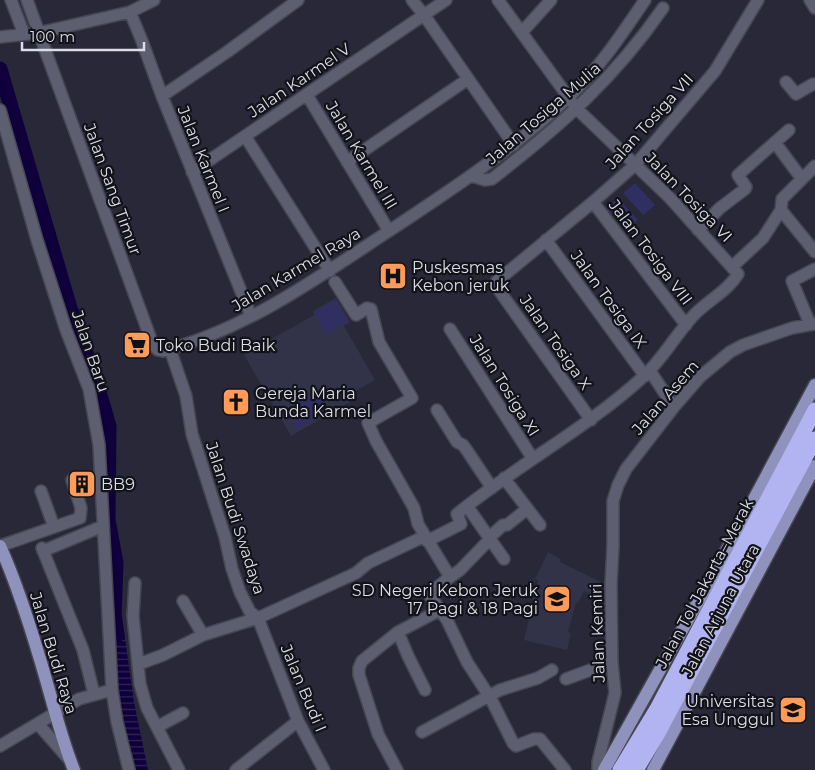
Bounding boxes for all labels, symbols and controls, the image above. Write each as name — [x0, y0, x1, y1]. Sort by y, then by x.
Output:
scale bar — [22, 20, 145, 52]
text: 100 m — [30, 27, 75, 46]
street label: Jalan Karmel V — [244, 39, 355, 122]
street label: Jalan Tosiga Mulia — [481, 59, 604, 169]
street label: Jalan Tosiga VII — [601, 70, 697, 174]
street label: Jalan Karmel III — [321, 97, 401, 213]
street label: Jalan Karmel I — [173, 102, 234, 215]
street label: Jalan Sang Timur — [79, 120, 145, 258]
street label: Jalan Tosiga VI — [640, 148, 736, 246]
street label: Jalan Tosiga VIII — [604, 195, 696, 309]
street label: Jalan Karmel Raya — [228, 224, 364, 316]
street label: Jalan Tosiga IX — [566, 246, 651, 352]
place label: Puskesmas Kebon jeruk — [412, 258, 510, 295]
hospital icon: Puskesmas Kebon jeruk — [378, 261, 408, 291]
street label: Jalan Tosiga X — [515, 290, 596, 394]
street label: Jalan Baru — [67, 307, 113, 394]
supermarket icon: Toko Budi Baik — [122, 330, 152, 360]
street label: Jalan Tosiga XI — [465, 330, 543, 440]
place label: Toko Budi Baik — [156, 336, 276, 355]
street label: Jalan Asem — [627, 356, 703, 439]
place label: Gereja Maria Bunda Karmel — [255, 384, 371, 421]
church icon: Gereja Maria Bunda Karmel — [221, 387, 251, 417]
street label: Jalan Budi Swadaya — [202, 439, 269, 597]
building icon: BB9 — [67, 469, 97, 499]
place label: BB9 — [101, 475, 135, 494]
street label: Jalan Tol Jakarta–Merak — [651, 495, 757, 672]
street label: Jalan Arjuna Utara — [677, 541, 763, 681]
place label: SD Negeri Kebon Jeruk 17 Pagi & 18 Pagi — [352, 581, 538, 618]
street label: Jalan Kemiri — [586, 583, 609, 684]
school or university icon: SD Negeri Kebon Jeruk 17 Pagi & 18 Pagi — [542, 584, 572, 614]
street label: Jalan Budi Raya — [26, 589, 81, 717]
street label: Jalan Budi I — [276, 641, 330, 735]
place label: Universitas Esa Unggul — [682, 692, 774, 729]
school or university icon: Universitas Esa Unggul — [778, 695, 808, 725]

